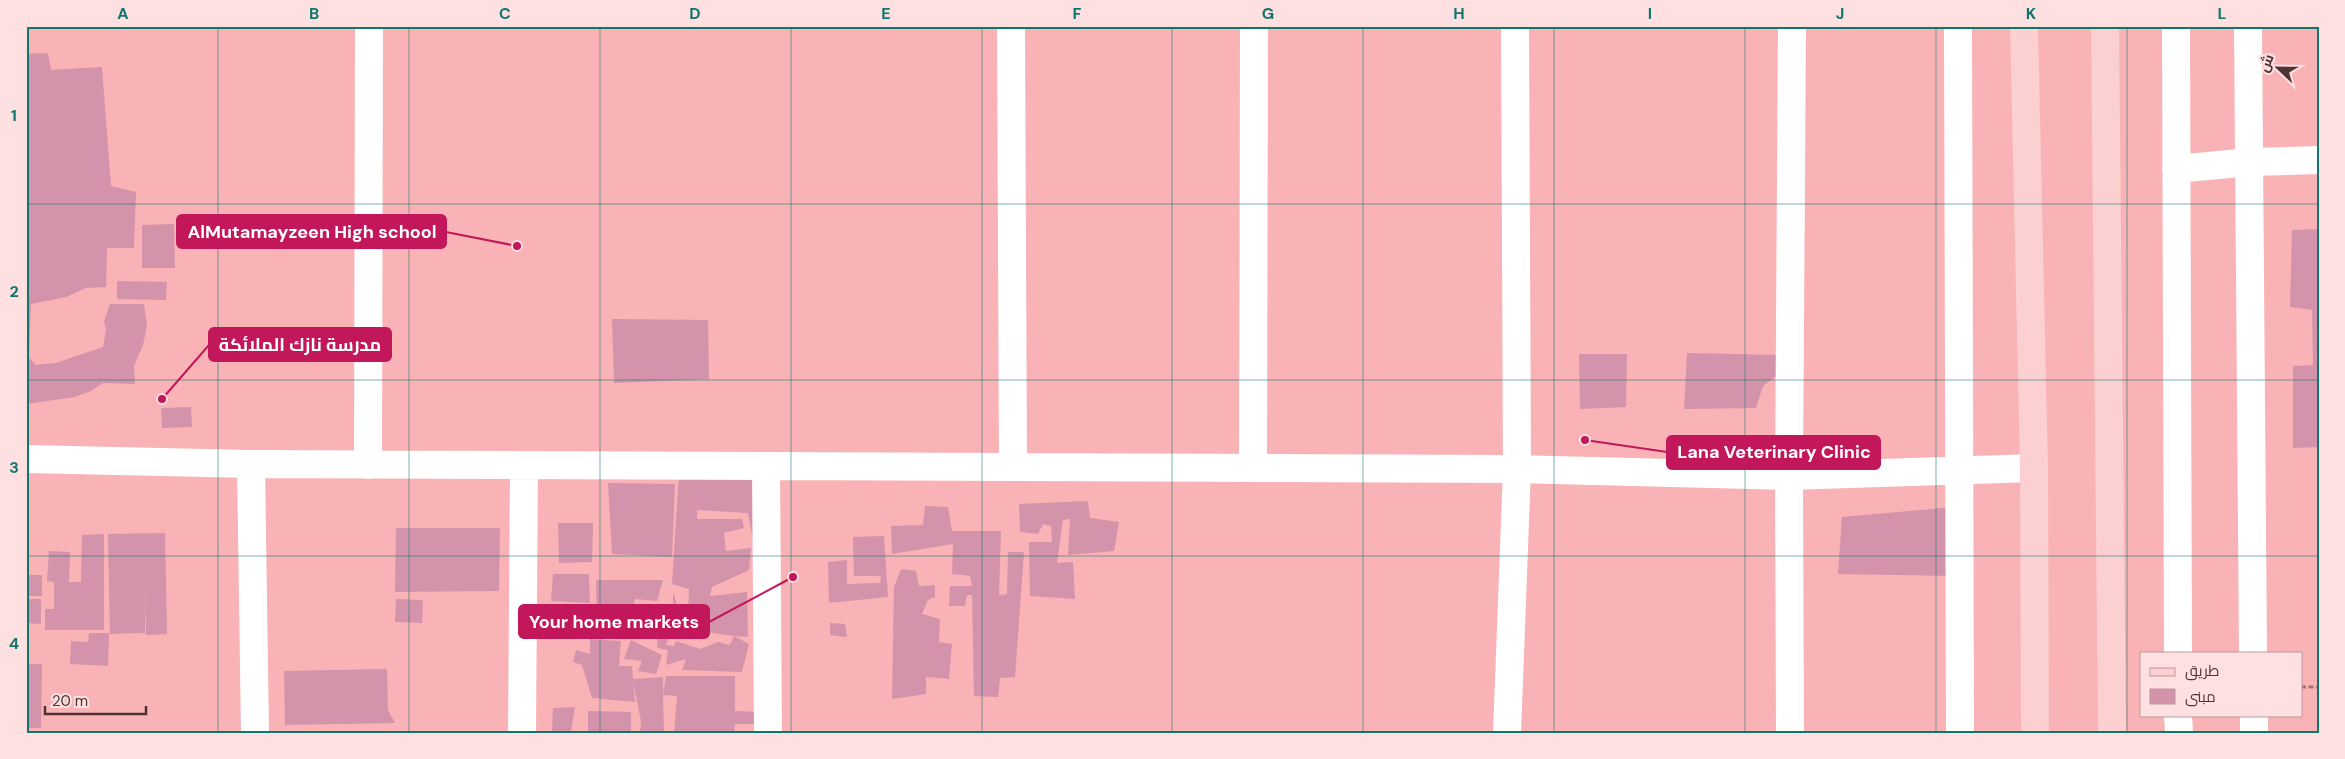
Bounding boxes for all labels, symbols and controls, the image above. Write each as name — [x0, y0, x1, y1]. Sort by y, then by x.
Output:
text: A — [117, 3, 129, 24]
text: B — [309, 3, 319, 24]
text: C — [499, 3, 511, 24]
text: D — [689, 3, 701, 24]
text: E — [881, 3, 891, 24]
text: F — [1073, 3, 1082, 24]
text: G — [1262, 3, 1274, 24]
text: H — [1453, 3, 1465, 24]
text: I — [1648, 3, 1652, 24]
text: J — [1836, 3, 1844, 24]
text: K — [2026, 3, 2037, 24]
text: L — [2218, 3, 2227, 24]
north arrow — [2252, 42, 2302, 92]
text: ش — [2254, 51, 2278, 75]
text: 1 — [11, 105, 17, 126]
callout: AlMutamayzeen High school — [177, 215, 446, 248]
text: AlMutamayzeen High school — [187, 220, 437, 244]
text: 2 — [9, 281, 19, 302]
callout: مدرسة نازك الملائكة — [209, 328, 391, 361]
text: مدرسة نازك الملائكة — [219, 333, 381, 357]
callout: Lana Veterinary Clinic — [1667, 436, 1880, 469]
text: Lana Veterinary Clinic — [1677, 440, 1871, 464]
text: 3 — [9, 457, 19, 478]
callout: Your home markets — [519, 605, 709, 638]
text: Your home markets — [529, 610, 699, 634]
text: 4 — [9, 633, 19, 654]
legend — [2140, 652, 2302, 716]
text: طريق — [2185, 661, 2219, 681]
scale bar — [45, 684, 146, 716]
text: مبنى — [2185, 687, 2216, 707]
text: 20 m — [52, 691, 88, 711]

